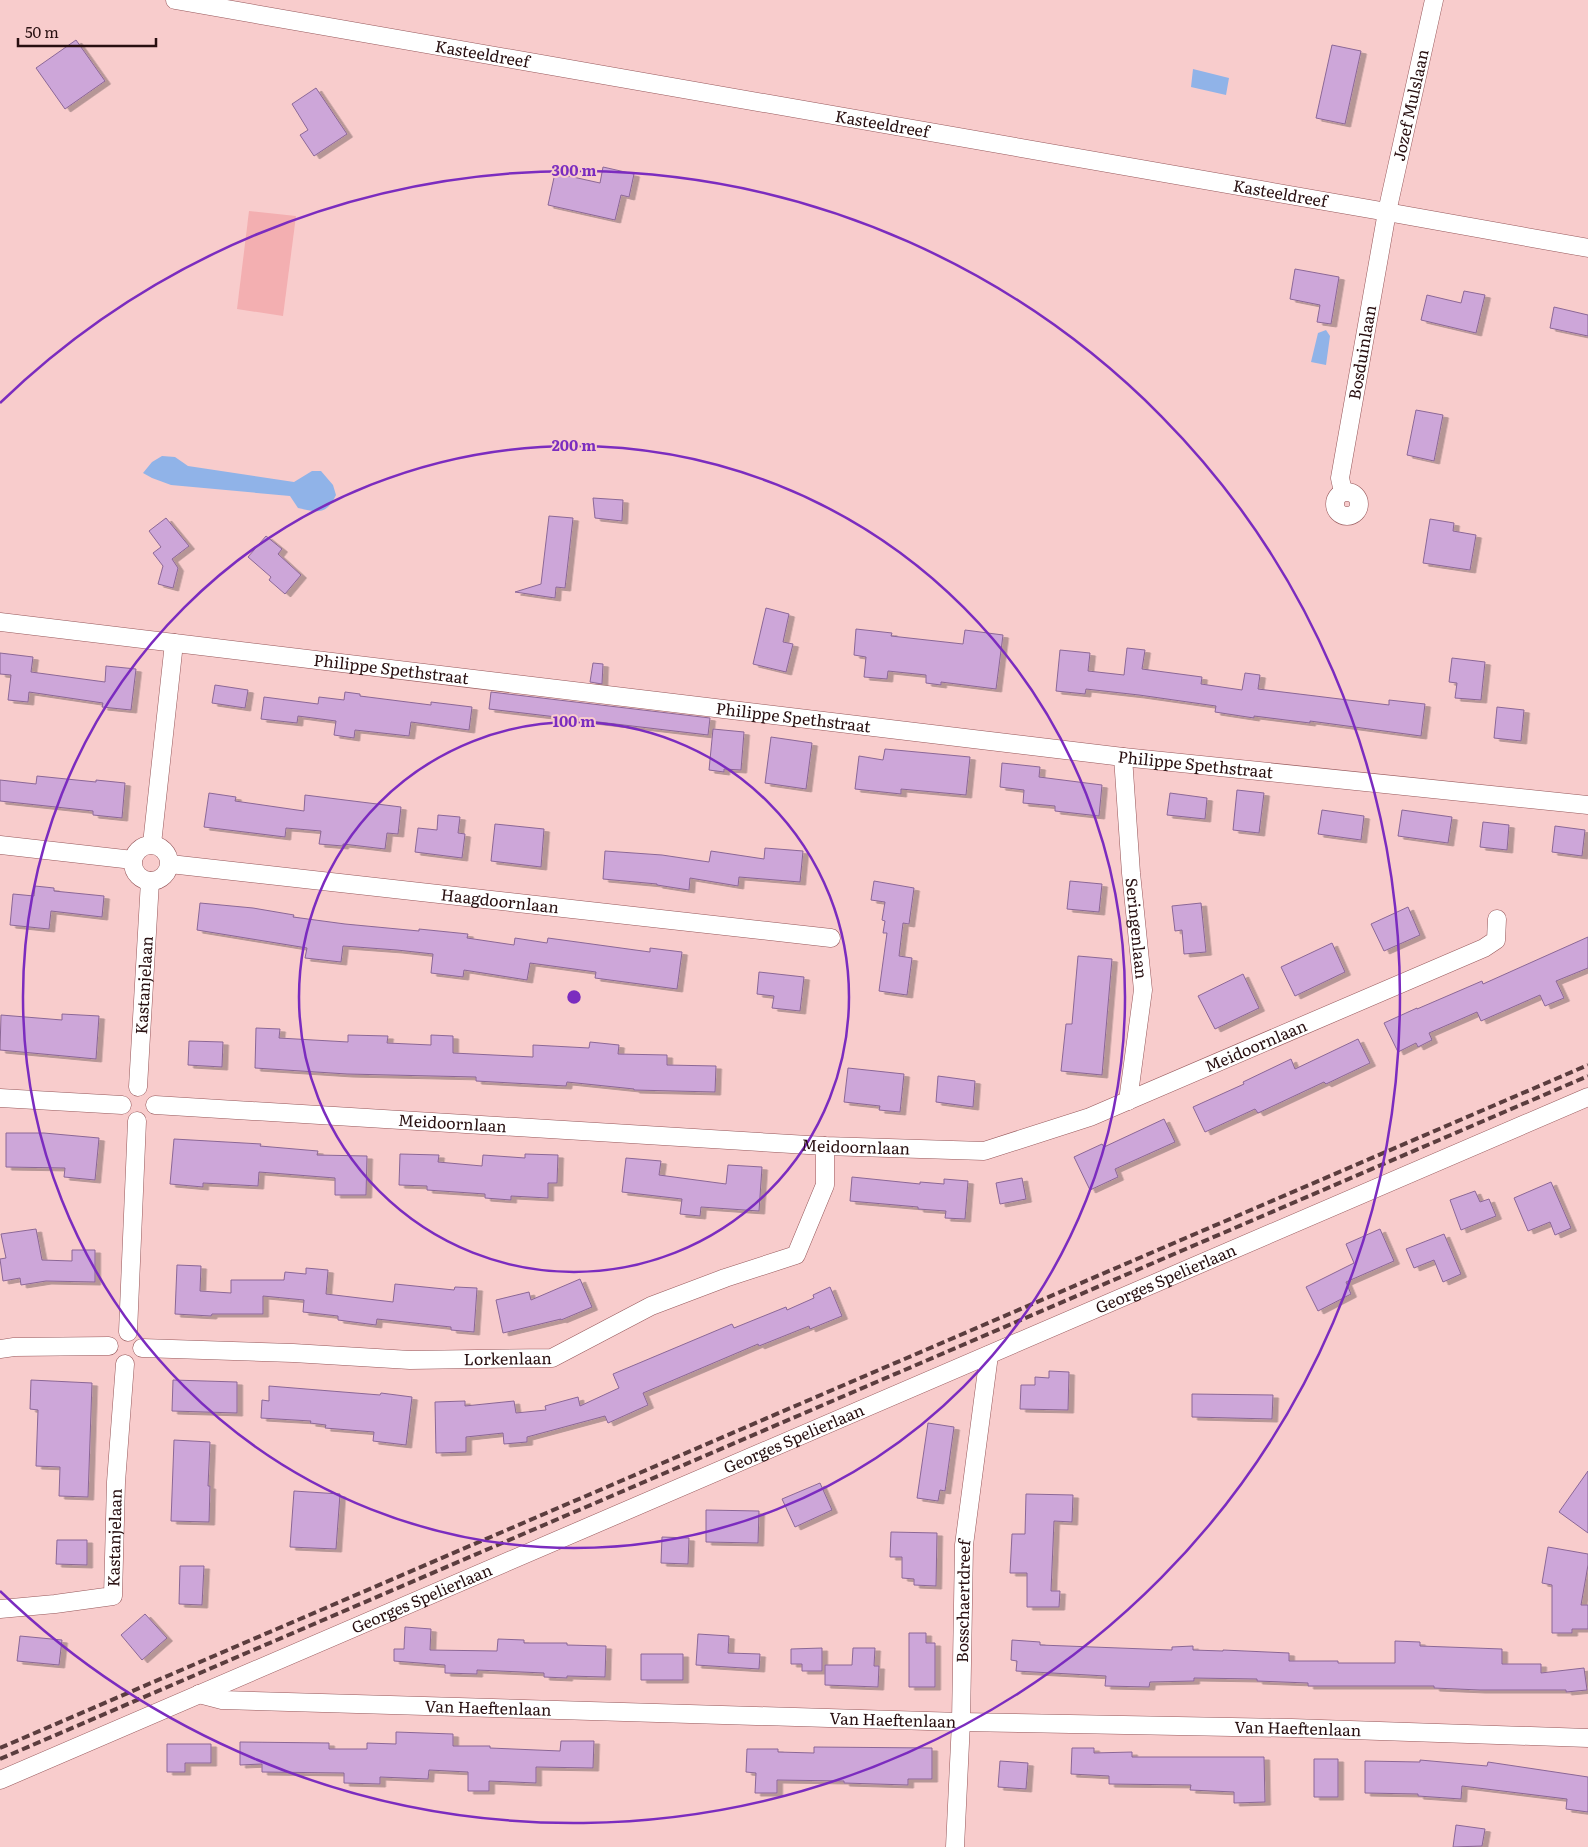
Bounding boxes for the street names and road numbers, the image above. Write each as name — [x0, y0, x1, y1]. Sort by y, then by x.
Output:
street label: Kasteeldreef — [433, 33, 533, 73]
street label: Jozef Mulslaan — [1386, 46, 1434, 163]
street label: Kasteeldreef — [833, 103, 933, 143]
street label: Kasteeldreef — [1231, 172, 1331, 213]
street label: Bosduinlaan — [1341, 303, 1381, 401]
street label: Philippe Spethstraat — [312, 647, 471, 689]
street label: Philippe Spethstraat — [715, 695, 873, 738]
street label: Philippe Spethstraat — [1117, 743, 1275, 783]
street label: Seringenlaan — [1121, 877, 1155, 981]
street label: Haagdoornlaan — [440, 881, 561, 919]
street label: Kastanjelaan — [128, 935, 158, 1035]
street label: Meidoornlaan — [1201, 1012, 1310, 1077]
street label: Meidoornlaan — [397, 1107, 508, 1138]
street label: Meidoornlaan — [801, 1132, 911, 1160]
street label: Georges Spelierlaan — [1091, 1237, 1240, 1319]
street label: Lorkenlaan — [463, 1345, 552, 1370]
street label: Georges Spelierlaan — [719, 1397, 868, 1479]
street label: Kastanjelaan — [100, 1488, 127, 1587]
street label: Bosschaertdreef — [949, 1536, 976, 1663]
street label: Georges Spelierlaan — [347, 1557, 496, 1639]
street label: Van Haeftenlaan — [424, 1693, 552, 1721]
street label: Van Haeftenlaan — [829, 1705, 957, 1733]
street label: Van Haeftenlaan — [1234, 1714, 1362, 1741]

